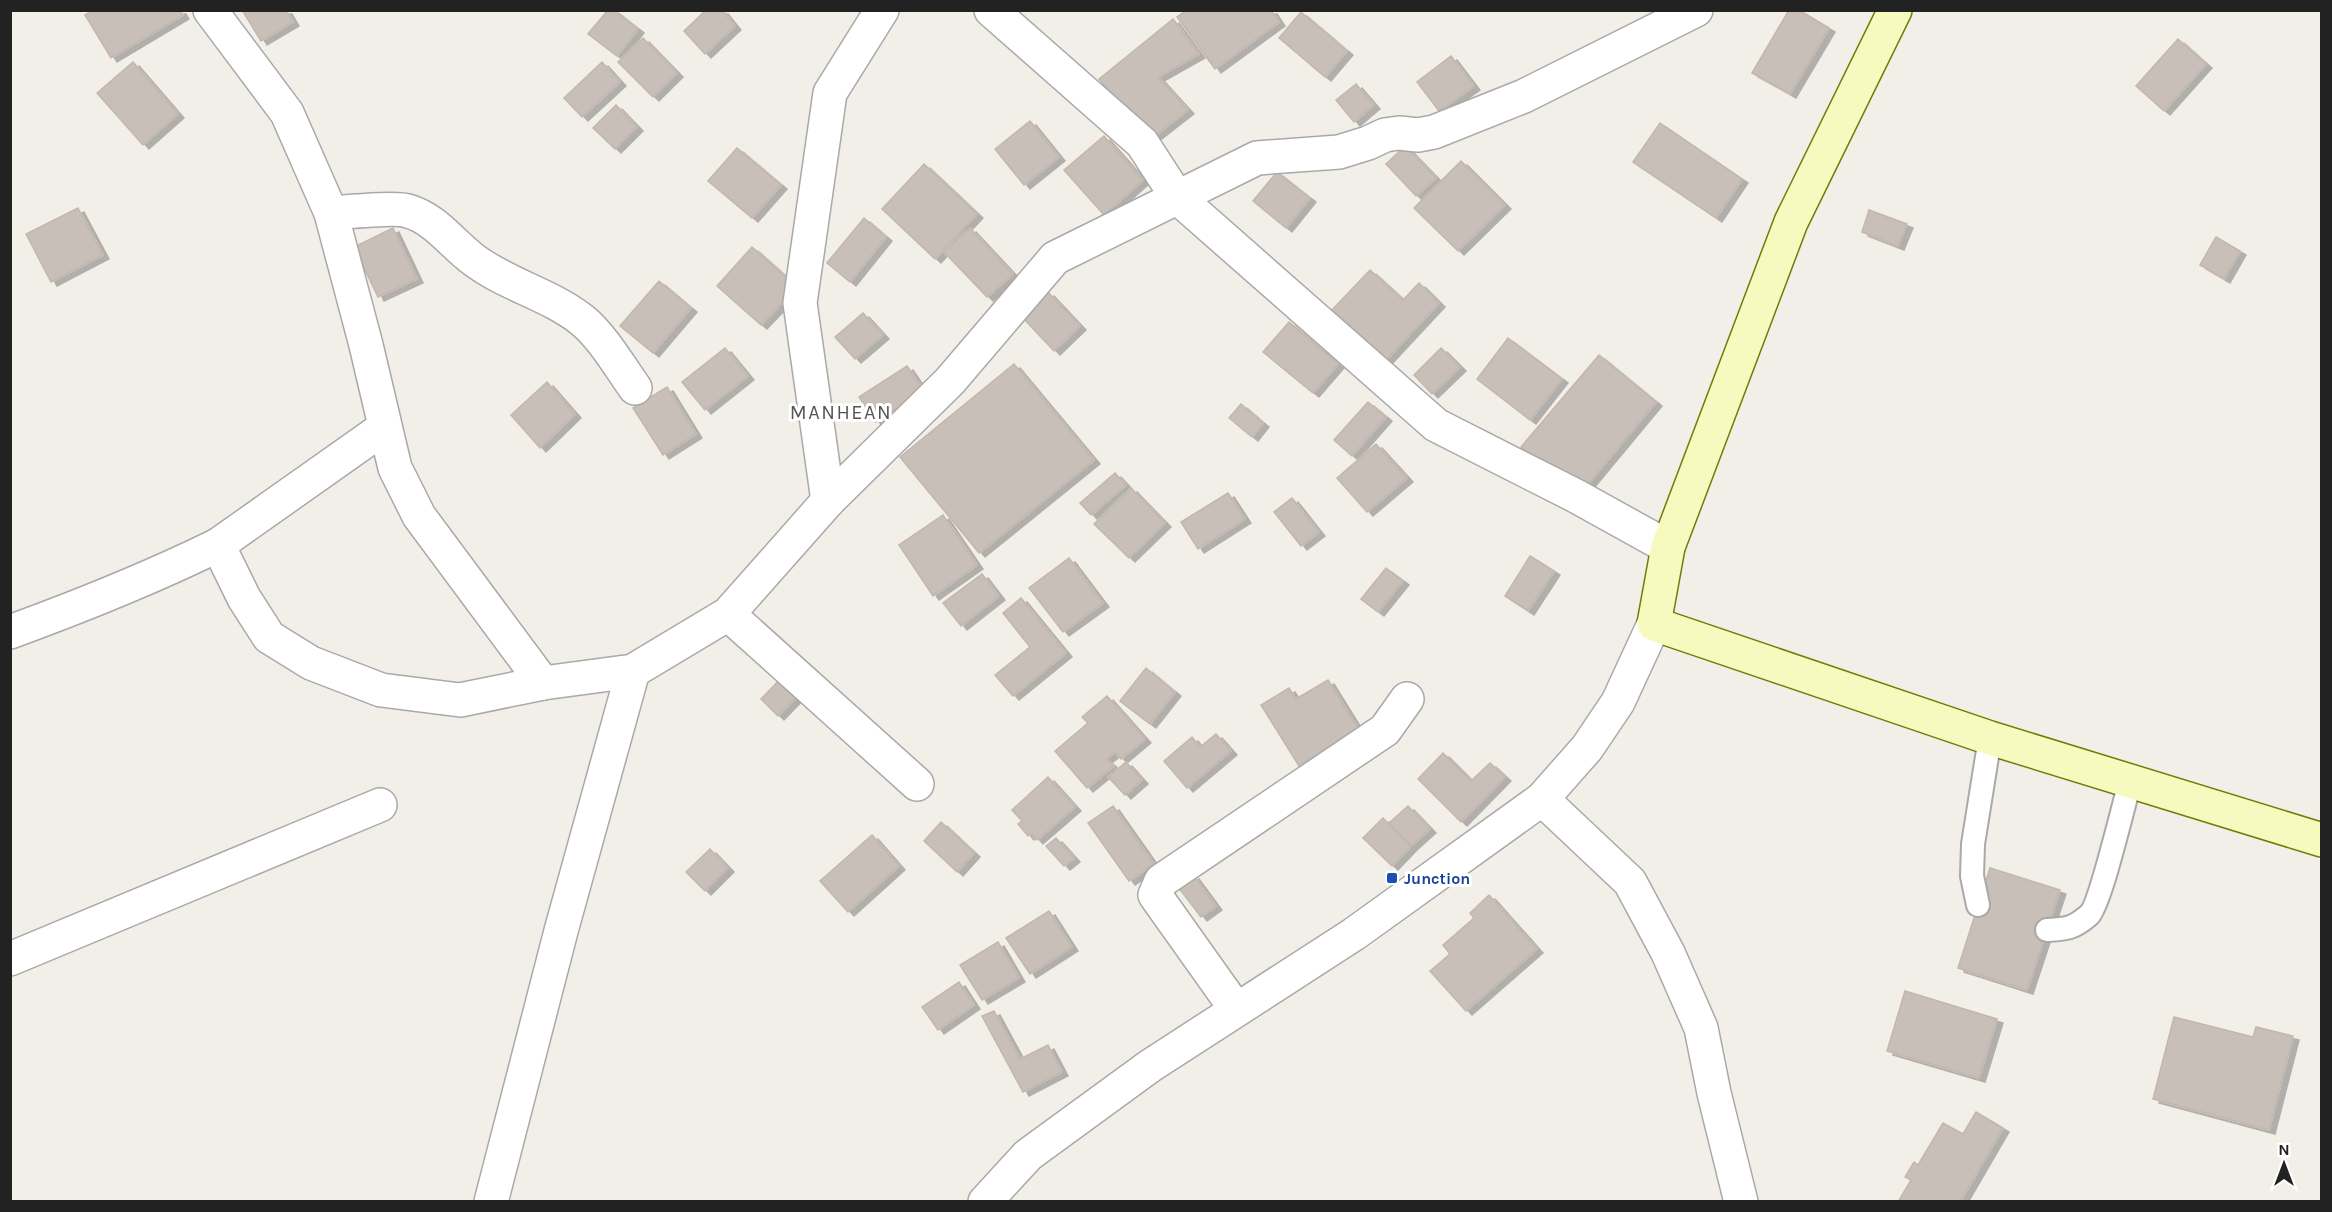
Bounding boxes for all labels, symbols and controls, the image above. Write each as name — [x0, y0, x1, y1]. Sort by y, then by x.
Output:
district label: MANHEAN — [790, 401, 892, 424]
place label: Junction — [1404, 869, 1470, 888]
marker: Junction — [1385, 871, 1399, 885]
north arrow — [2254, 1134, 2314, 1194]
text: N — [2278, 1140, 2290, 1159]

